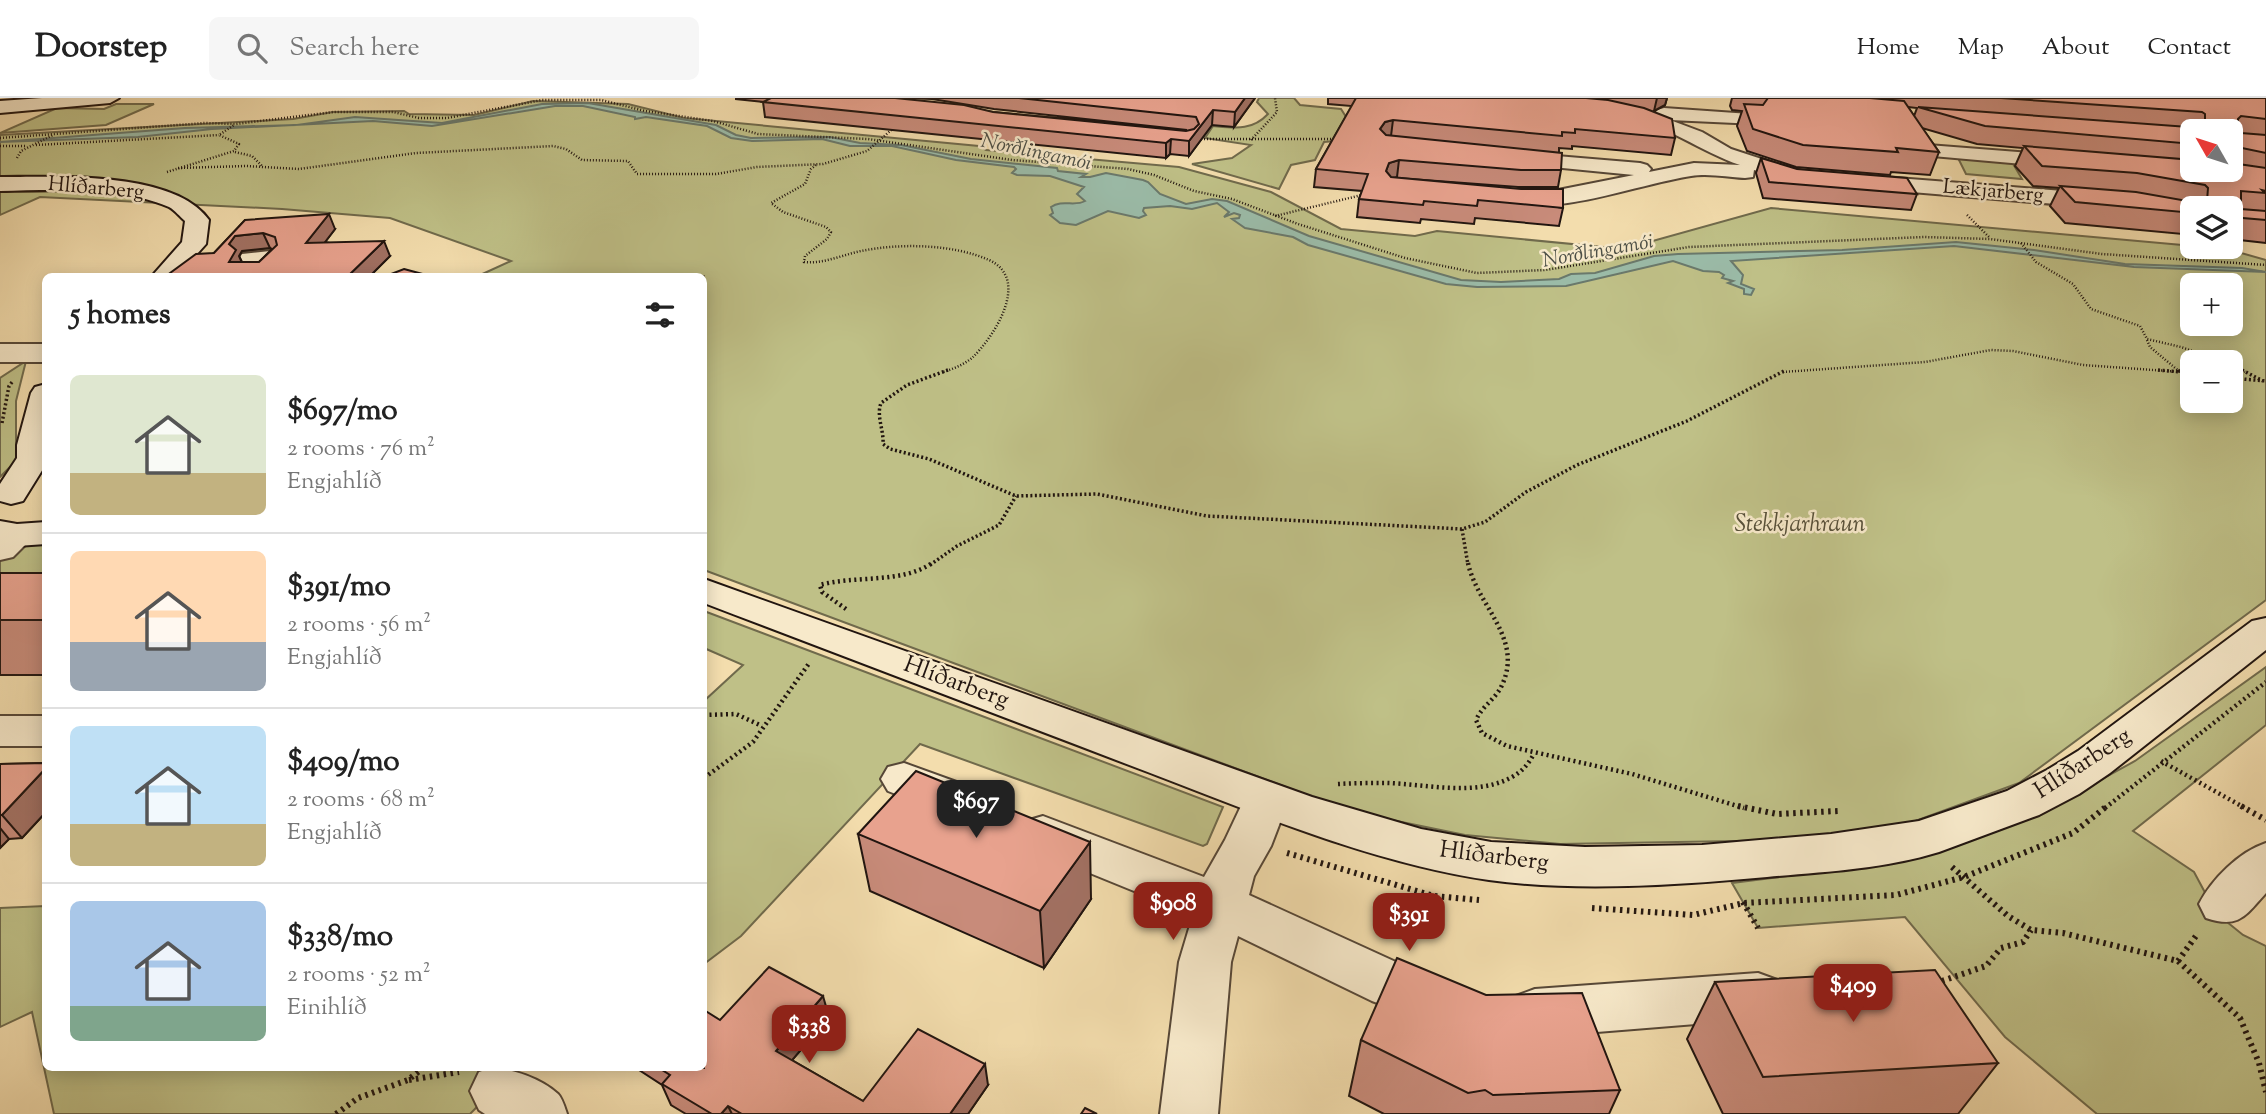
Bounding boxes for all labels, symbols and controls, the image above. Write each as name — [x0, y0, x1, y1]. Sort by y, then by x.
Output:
search box — [209, 17, 699, 80]
text: Doorstep — [35, 24, 167, 72]
icon: search — [233, 29, 271, 67]
text: Search here — [289, 30, 420, 67]
text: Home — [1857, 31, 1920, 65]
text: Map — [1958, 31, 2004, 65]
text: About — [2042, 31, 2109, 65]
text: Contact — [2147, 31, 2231, 65]
north arrow — [2180, 119, 2244, 182]
map controls — [2180, 119, 2243, 413]
water label: Norðlingamói — [978, 127, 1094, 179]
street label: Hlíðarberg — [47, 170, 145, 208]
street label: Lækjarberg — [1941, 173, 2045, 211]
button: layers — [2180, 196, 2243, 259]
water label: Norðlingamói — [1540, 227, 1656, 277]
button: + — [2180, 273, 2243, 336]
text: 5 homes — [70, 294, 171, 337]
icon: filters — [641, 296, 679, 334]
button: − — [2180, 350, 2243, 413]
text: $697/mo — [287, 390, 398, 433]
icon: home — [126, 403, 210, 487]
text: 2 rooms · 76 m² — [287, 433, 435, 466]
text: Engjahlíð — [287, 466, 381, 499]
park label: Stekkjarhraun — [1735, 508, 1866, 542]
text: $391/mo — [287, 566, 391, 609]
icon: home — [126, 579, 210, 663]
text: 2 rooms · 56 m² — [287, 609, 431, 642]
text: Engjahlíð — [287, 642, 381, 675]
street label: Hlíðarberg — [898, 648, 1014, 718]
street label: Hlíðarberg — [2028, 720, 2139, 808]
text: $409/mo — [287, 741, 400, 784]
icon: home — [126, 754, 210, 838]
pin: $697 — [935, 780, 1017, 840]
text: 2 rooms · 68 m² — [287, 784, 435, 817]
text: $697 — [953, 786, 999, 819]
text: Engjahlíð — [287, 817, 381, 850]
street label: Hlíðarberg — [1437, 833, 1551, 881]
pin: $908 — [1132, 882, 1214, 942]
text: $908 — [1149, 888, 1197, 921]
pin: $391 — [1368, 894, 1450, 953]
text: $391 — [1389, 899, 1429, 932]
text: $338/mo — [287, 916, 393, 959]
icon: home — [126, 929, 210, 1013]
text: 2 rooms · 52 m² — [287, 959, 430, 992]
pin: $409 — [1812, 964, 1894, 1024]
text: $409 — [1830, 970, 1877, 1003]
text: Einihlíð — [287, 992, 366, 1025]
pin: $338 — [768, 1006, 850, 1065]
text: $338 — [788, 1011, 830, 1044]

